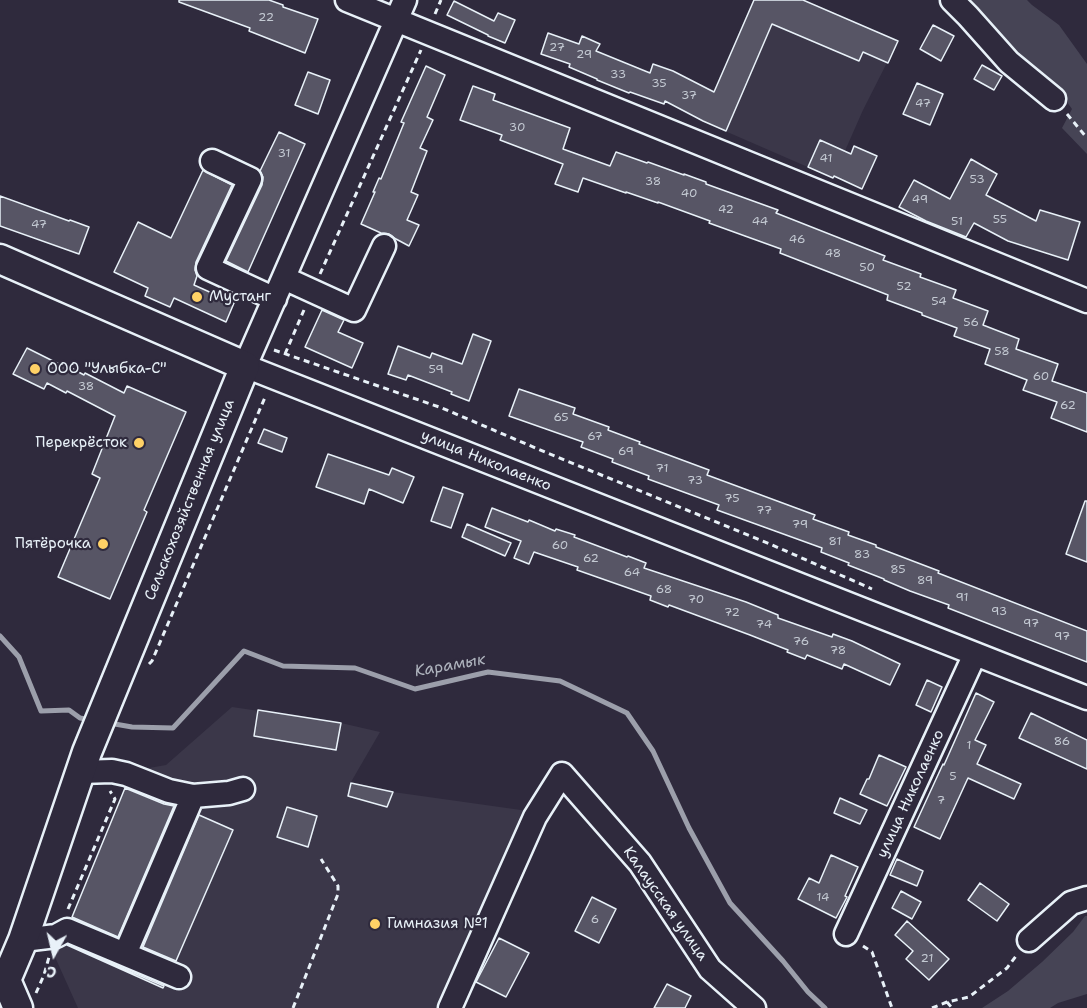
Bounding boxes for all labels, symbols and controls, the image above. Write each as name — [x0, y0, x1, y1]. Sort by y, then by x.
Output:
house number: 22 — [258, 11, 274, 25]
house number: 27 — [549, 41, 565, 55]
house number: 29 — [576, 48, 592, 62]
house number: 33 — [610, 68, 626, 82]
house number: 35 — [651, 77, 667, 91]
house number: 37 — [681, 89, 697, 103]
house number: 47 — [915, 97, 931, 111]
house number: 30 — [509, 121, 525, 135]
house number: 31 — [278, 147, 290, 161]
house number: 41 — [820, 152, 832, 166]
house number: 53 — [969, 173, 985, 187]
house number: 38 — [645, 175, 661, 189]
house number: 40 — [681, 187, 697, 201]
house number: 49 — [912, 193, 928, 207]
house number: 42 — [718, 203, 734, 217]
house number: 55 — [993, 213, 1007, 227]
house number: 44 — [752, 215, 768, 229]
house number: 51 — [951, 215, 963, 229]
house number: 47 — [31, 218, 47, 232]
house number: 46 — [789, 233, 805, 247]
house number: 48 — [825, 247, 841, 261]
house number: 50 — [859, 261, 875, 275]
house number: 52 — [896, 280, 912, 294]
place label: Мустанг — [209, 288, 271, 306]
marker: Мустанг — [190, 290, 204, 304]
house number: 54 — [931, 295, 947, 309]
house number: 56 — [963, 316, 979, 330]
house number: 58 — [994, 345, 1010, 359]
place label: ООО "Улыбка-С" — [47, 360, 167, 378]
marker: ООО "Улыбка-С" — [28, 362, 42, 376]
house number: 59 — [428, 363, 444, 377]
house number: 60 — [1033, 370, 1049, 384]
house number: 38 — [78, 380, 94, 394]
street label: Сельскохозяйственная улица — [141, 397, 239, 603]
house number: 62 — [1060, 399, 1076, 413]
house number: 65 — [553, 411, 569, 425]
street label: улица Николаенко — [418, 427, 554, 495]
house number: 67 — [587, 430, 603, 444]
place label: Перекрёсток — [36, 434, 127, 452]
marker: Перекрёсток — [132, 436, 146, 450]
house number: 69 — [618, 445, 634, 459]
house number: 71 — [656, 462, 668, 476]
house number: 73 — [687, 474, 703, 488]
house number: 75 — [724, 492, 740, 506]
house number: 77 — [756, 504, 772, 518]
house number: 79 — [792, 518, 808, 532]
place label: Пятёрочка — [15, 535, 91, 553]
house number: 81 — [829, 535, 841, 549]
marker: Пятёрочка — [96, 537, 110, 551]
house number: 60 — [552, 539, 568, 553]
house number: 83 — [854, 548, 870, 562]
house number: 62 — [583, 552, 599, 566]
house number: 85 — [890, 563, 906, 577]
house number: 64 — [624, 566, 640, 580]
house number: 89 — [917, 574, 933, 588]
house number: 68 — [656, 583, 672, 597]
house number: 91 — [955, 591, 969, 605]
house number: 70 — [688, 593, 704, 607]
house number: 93 — [991, 605, 1007, 619]
house number: 72 — [724, 606, 740, 620]
house number: 97 — [1023, 617, 1039, 631]
house number: 74 — [756, 618, 772, 632]
house number: 97 — [1054, 630, 1070, 644]
house number: 76 — [793, 635, 809, 649]
house number: 78 — [830, 644, 846, 658]
water label: Карамык — [413, 650, 487, 682]
street label: улица Николаенко — [873, 727, 949, 861]
house number: 86 — [1054, 735, 1070, 749]
house number: 1 — [966, 739, 972, 753]
house number: 5 — [949, 770, 957, 784]
house number: 7 — [937, 794, 945, 808]
street label: Калаусская улица — [619, 844, 711, 964]
house number: 14 — [817, 891, 829, 905]
house number: 6 — [591, 913, 599, 927]
place label: Гимназия №1 — [387, 915, 488, 933]
marker: Гимназия №1 — [368, 917, 382, 931]
north arrow — [24, 924, 84, 984]
house number: 21 — [921, 952, 933, 966]
text: С — [45, 961, 58, 983]

